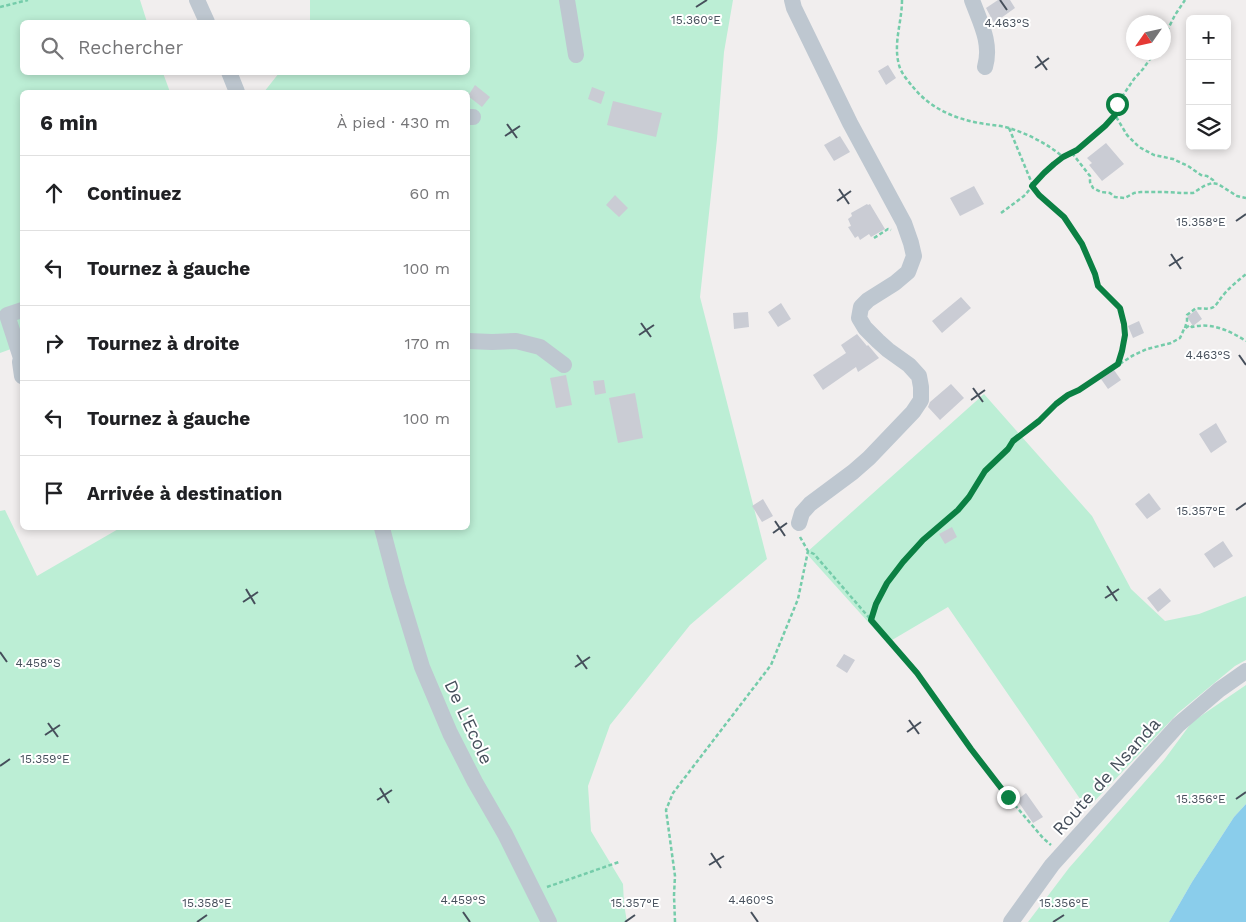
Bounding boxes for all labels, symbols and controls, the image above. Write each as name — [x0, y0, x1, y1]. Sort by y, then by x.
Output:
text: 15.360°E — [671, 13, 721, 27]
north arrow — [1126, 15, 1171, 60]
map controls — [1186, 15, 1231, 150]
button: + — [1186, 15, 1231, 60]
text: 4.463°S — [984, 16, 1030, 30]
search box — [20, 20, 470, 75]
icon: search — [38, 34, 66, 62]
text: Rechercher — [78, 36, 183, 59]
button: − — [1186, 60, 1231, 105]
route start — [1106, 93, 1129, 116]
button: layers — [1186, 105, 1231, 150]
text: 6 min — [40, 110, 98, 135]
text: À pied · 430 m — [337, 113, 450, 132]
icon: ahead — [40, 179, 68, 207]
text: Continuez — [87, 182, 181, 205]
text: 60 m — [410, 184, 450, 203]
text: 15.358°E — [1176, 215, 1226, 229]
icon: left — [40, 254, 68, 282]
text: Tournez à gauche — [87, 257, 250, 280]
text: 100 m — [403, 259, 450, 278]
icon: right — [40, 329, 68, 357]
text: Tournez à droite — [87, 332, 239, 355]
text: 170 m — [404, 334, 450, 353]
text: 4.463°S — [1185, 348, 1231, 362]
icon: left — [40, 404, 68, 432]
text: Tournez à gauche — [87, 407, 250, 430]
text: 100 m — [403, 409, 450, 428]
icon: arrive — [40, 479, 68, 507]
text: Arrivée à destination — [87, 482, 282, 505]
text: 15.357°E — [1177, 504, 1226, 518]
text: 4.458°S — [15, 656, 61, 670]
street label: De L'Ecole — [440, 677, 498, 767]
street label: Route de Nsanda — [1048, 713, 1164, 839]
text: 15.359°E — [20, 752, 70, 766]
route end — [997, 786, 1020, 809]
text: 15.356°E — [1176, 792, 1226, 806]
text: 4.459°S — [440, 893, 486, 907]
text: 4.460°S — [728, 893, 774, 907]
text: 15.358°E — [182, 896, 232, 910]
text: 15.357°E — [611, 896, 660, 910]
text: 15.356°E — [1039, 896, 1089, 910]

